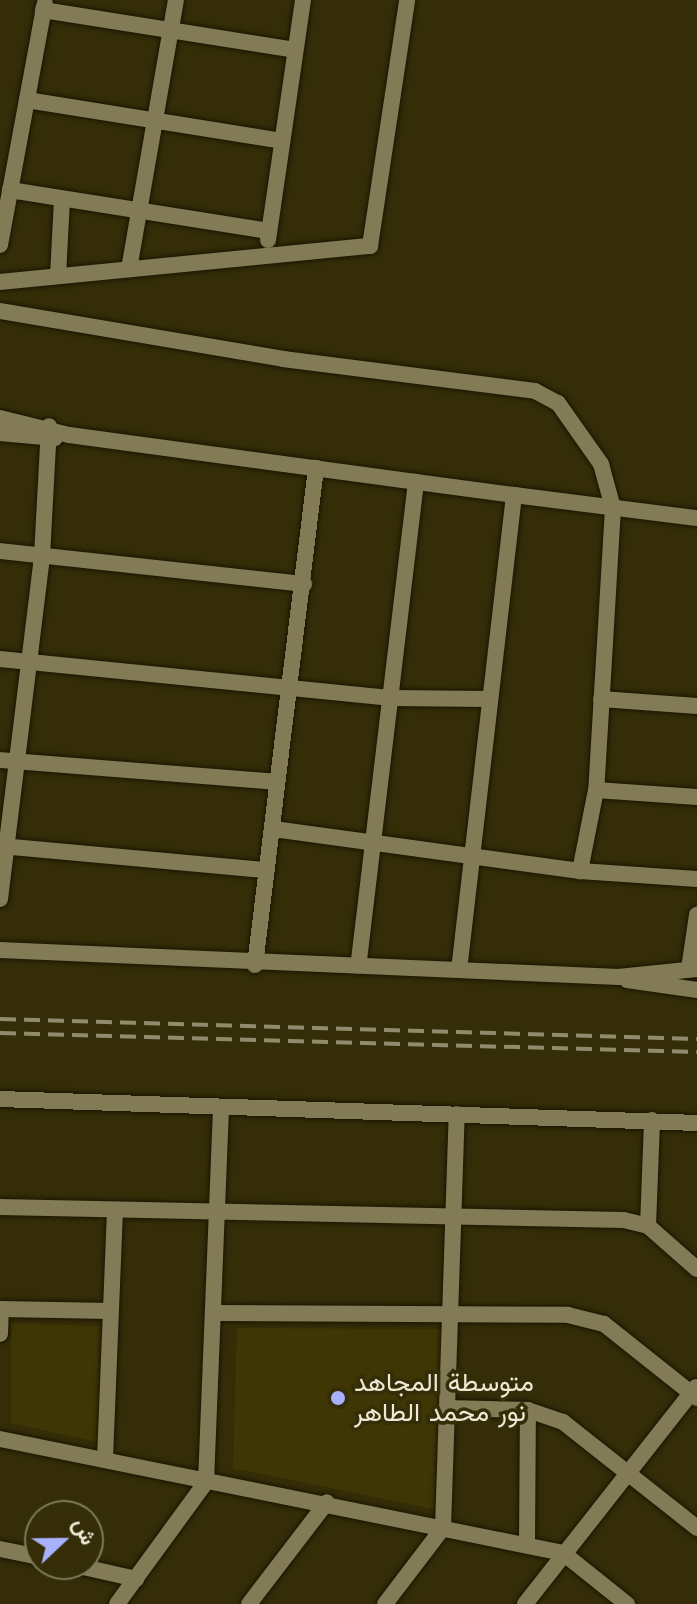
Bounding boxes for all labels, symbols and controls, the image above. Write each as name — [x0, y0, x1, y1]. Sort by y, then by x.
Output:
place label: متوسطة المجاهد نور محمد الطاهر — [354, 1367, 534, 1428]
marker: متوسطة المجاهد نور محمد الطاهر — [329, 1389, 347, 1407]
north arrow — [24, 1500, 104, 1580]
text: ش — [68, 1515, 101, 1549]

